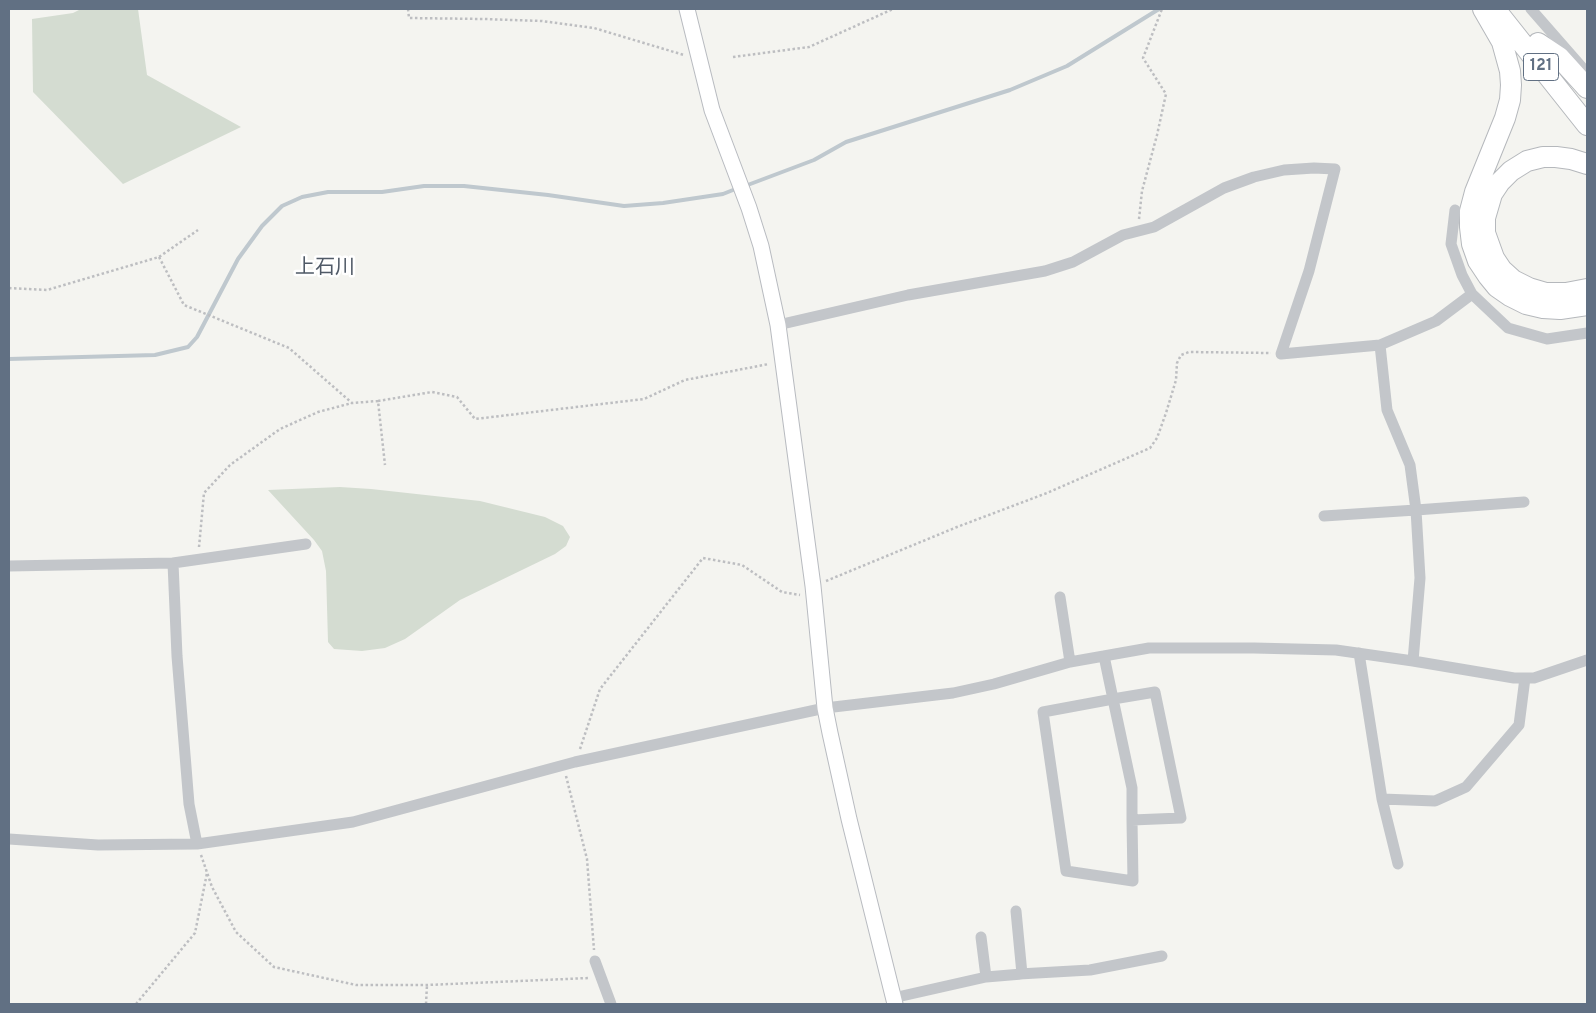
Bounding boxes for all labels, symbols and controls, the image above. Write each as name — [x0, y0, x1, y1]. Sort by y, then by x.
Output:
road number: 121 — [1524, 54, 1558, 80]
district label: 上石川 — [295, 257, 355, 281]

